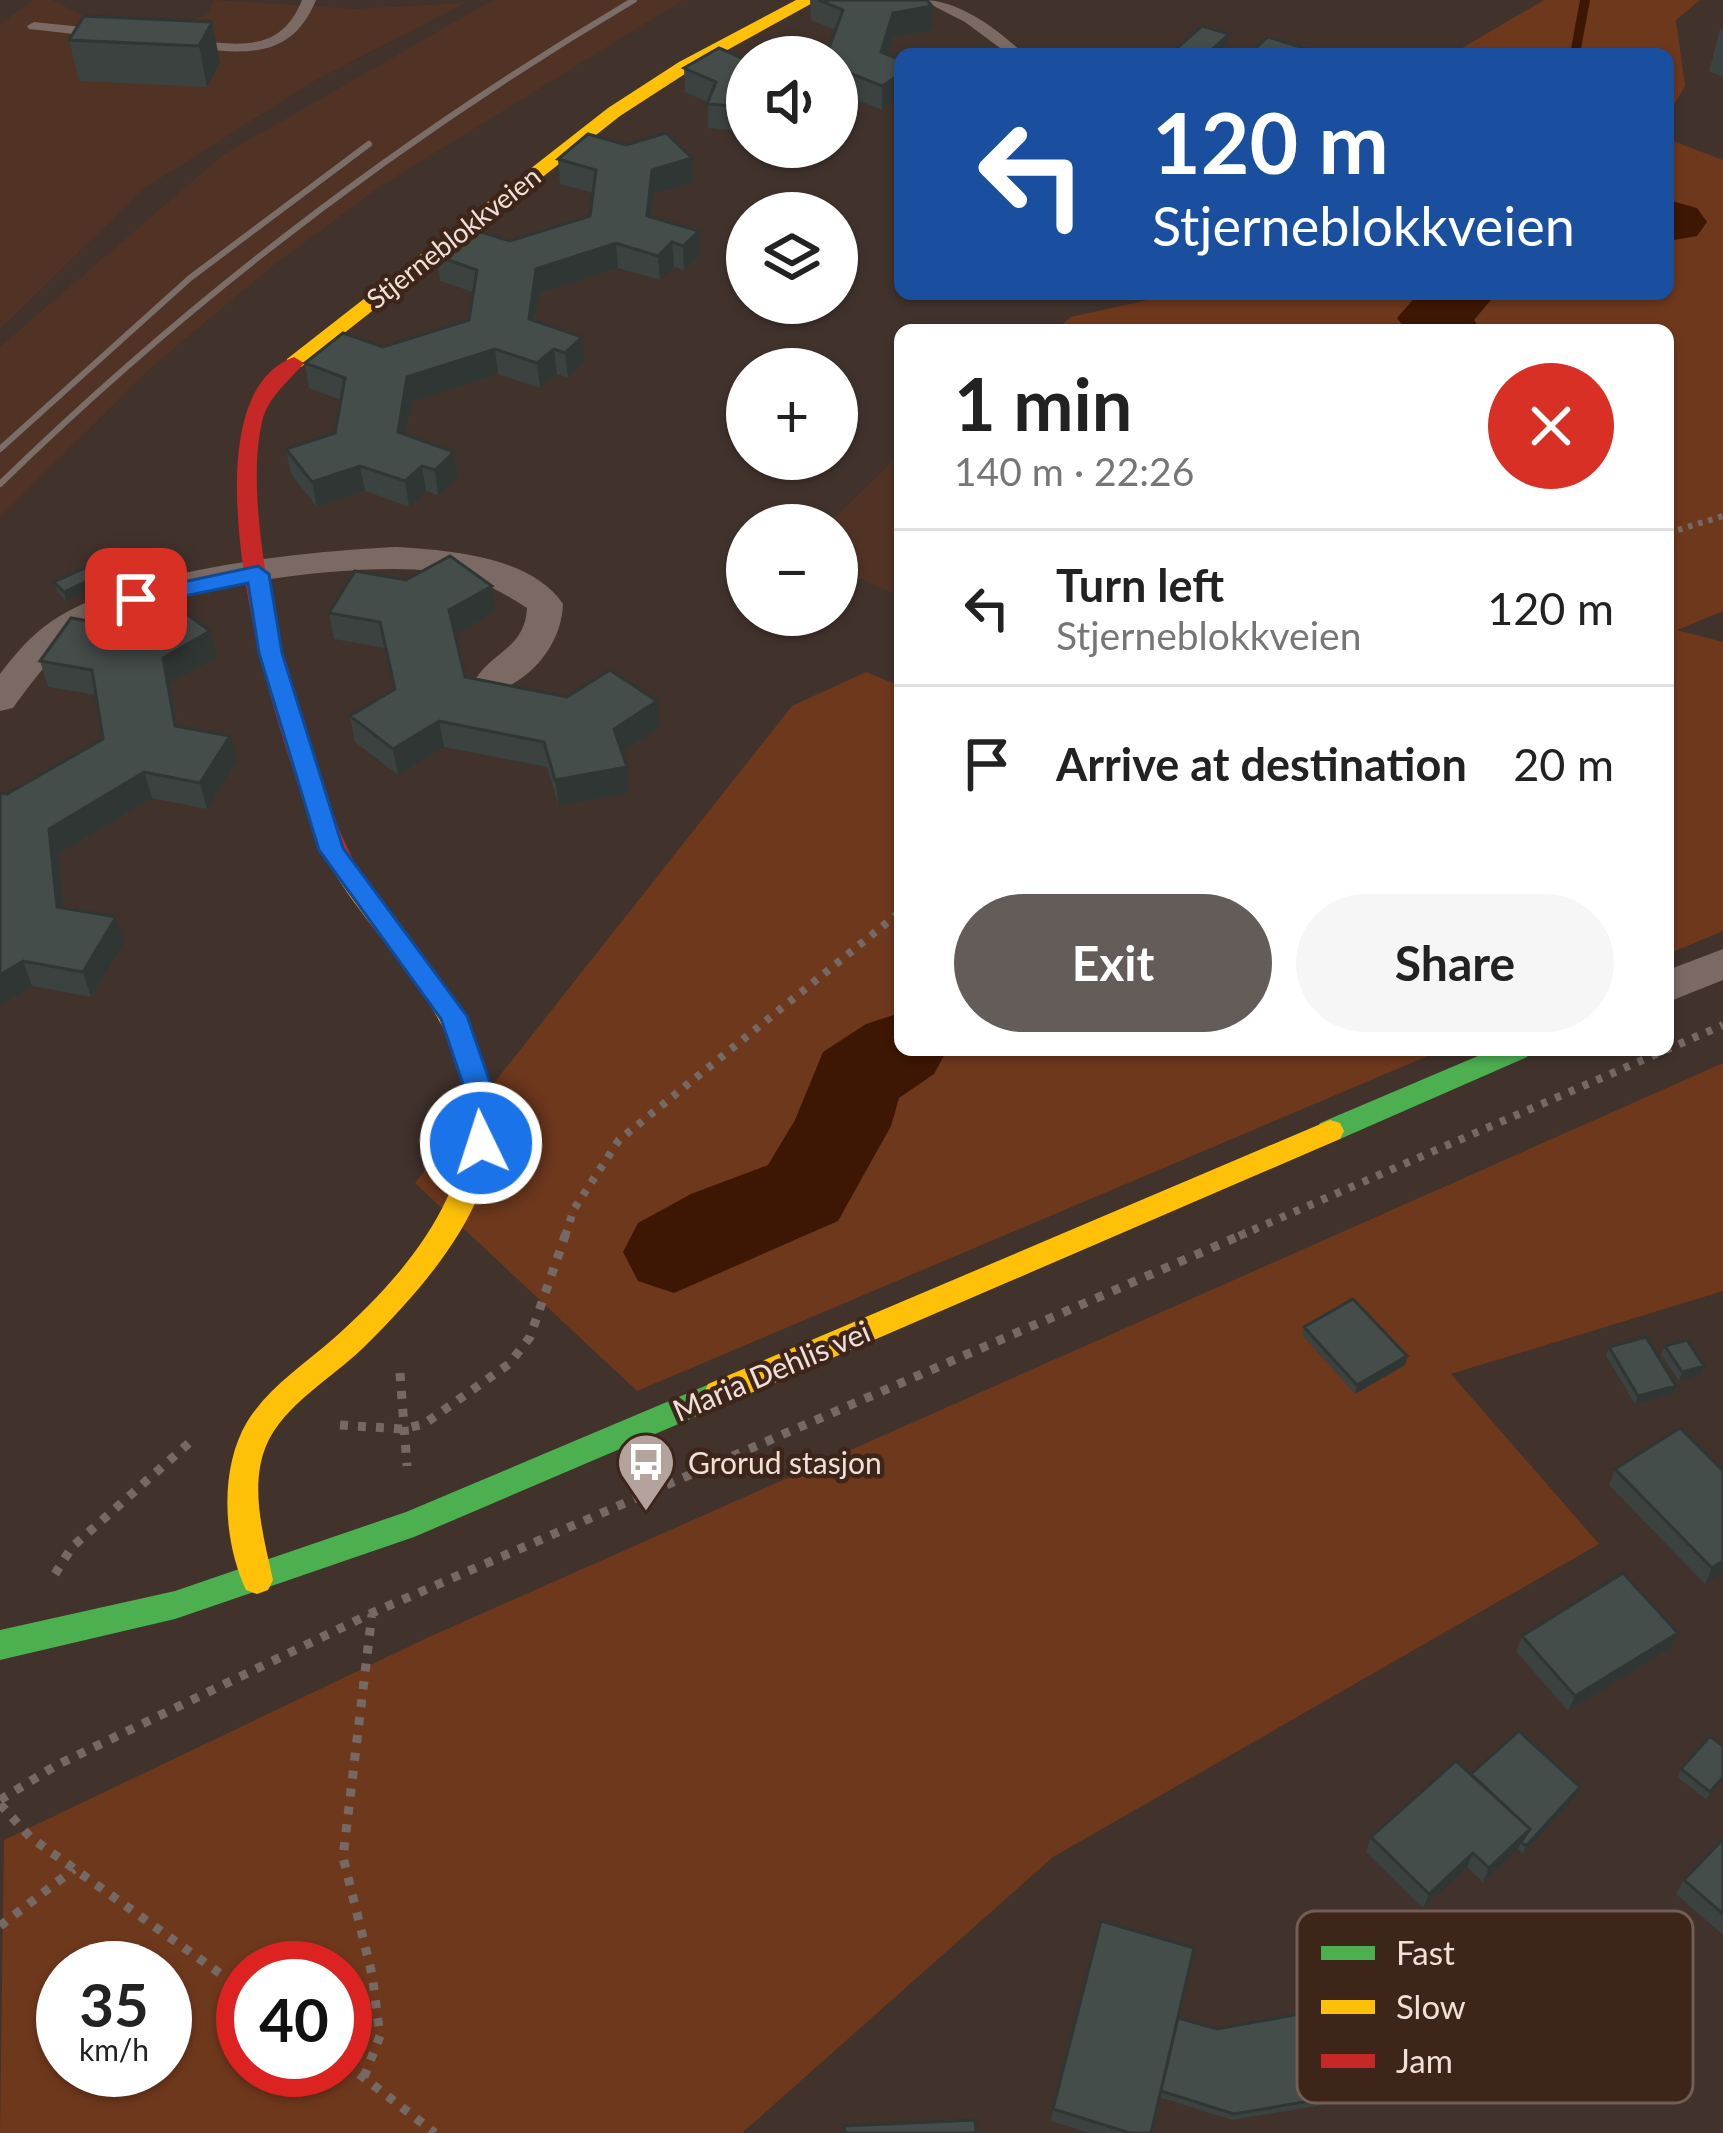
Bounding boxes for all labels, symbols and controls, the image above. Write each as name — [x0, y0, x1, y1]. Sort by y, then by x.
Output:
map controls — [726, 36, 858, 636]
button: sound — [726, 36, 858, 168]
text: 120 m — [1152, 91, 1389, 192]
icon: left — [954, 96, 1110, 252]
street label: Stjerneblokkveien — [360, 159, 546, 315]
button: layers — [726, 192, 858, 324]
text: Stjerneblokkveien — [1152, 193, 1575, 258]
button: + — [726, 348, 858, 480]
text: 1 min — [954, 360, 1132, 446]
button: close — [1488, 363, 1614, 489]
text: 140 m · 22:26 — [954, 448, 1194, 494]
button: − — [726, 504, 858, 636]
pin — [85, 548, 187, 650]
text: Turn left — [1056, 558, 1224, 612]
icon: arrive — [103, 566, 169, 632]
icon: left — [954, 575, 1020, 641]
text: 120 m — [1487, 581, 1614, 635]
text: Stjerneblokkveien — [1056, 612, 1361, 658]
icon: arrive — [954, 731, 1020, 797]
text: Arrive at destination — [1056, 737, 1467, 791]
text: 20 m — [1513, 737, 1614, 791]
button: Exit — [954, 894, 1272, 1032]
button: Share — [1296, 894, 1614, 1032]
position arrow — [418, 1080, 544, 1206]
street label: Maria Dehlis vei — [667, 1312, 875, 1428]
bus stop icon: Grorud stasjon — [615, 1431, 677, 1513]
place label: Grorud stasjon — [688, 1444, 882, 1480]
legend — [1297, 1911, 1693, 2103]
text: Fast — [1396, 1932, 1455, 1972]
speed limit sign: 40 — [216, 1941, 372, 2097]
text: 35 — [79, 1968, 149, 2040]
text: Slow — [1396, 1986, 1466, 2026]
text: km/h — [79, 2031, 149, 2067]
text: Jam — [1396, 2040, 1453, 2080]

